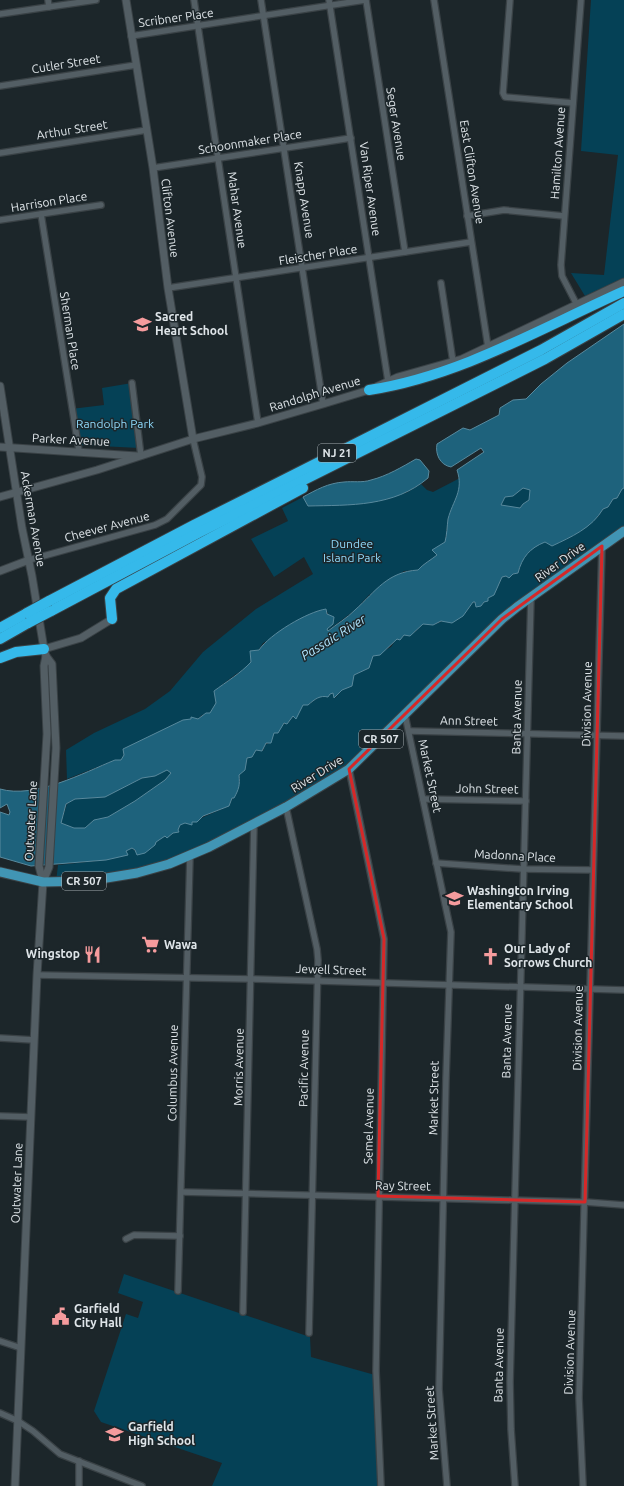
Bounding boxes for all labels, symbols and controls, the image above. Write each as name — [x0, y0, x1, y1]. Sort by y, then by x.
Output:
street label: Scribner Place — [137, 6, 214, 29]
street label: Cutler Street — [31, 52, 101, 75]
street label: Seger Avenue — [384, 86, 409, 162]
street label: Hamilton Avenue — [548, 106, 567, 200]
street label: Arthur Street — [36, 117, 109, 142]
street label: East Clifton Avenue — [458, 119, 487, 225]
street label: Schoonmaker Place — [197, 127, 303, 156]
street label: Van Riper Avenue — [357, 141, 384, 237]
street label: Knapp Avenue — [292, 161, 317, 239]
street label: Mahar Avenue — [226, 171, 249, 249]
street label: Clifton Avenue — [159, 178, 182, 258]
street label: Harrison Place — [10, 189, 88, 214]
street label: Fleischer Place — [278, 242, 358, 267]
street label: Sherman Place — [58, 291, 83, 371]
place label: Sacred Heart School — [155, 310, 228, 337]
school or university icon: Sacred Heart School — [132, 314, 152, 334]
street label: Randolph Avenue — [268, 373, 362, 414]
park label: Randolph Park — [76, 417, 154, 430]
street label: Parker Avenue — [32, 431, 110, 448]
road number: NJ 21 — [318, 444, 356, 462]
street label: Ackerman Avenue — [19, 470, 48, 568]
street label: Cheever Avenue — [63, 509, 151, 544]
park label: Dundee Island Park — [323, 537, 381, 564]
street label: River Drive — [532, 539, 587, 584]
water label: Passaic River — [298, 611, 369, 662]
street label: Division Avenue — [579, 661, 594, 747]
street label: Banta Avenue — [509, 680, 524, 754]
street label: Ann Street — [440, 713, 498, 728]
road number: CR 507 — [359, 730, 403, 748]
street label: Market Street — [416, 738, 445, 814]
street label: River Drive — [288, 753, 345, 795]
street label: Outwater Lane — [22, 780, 39, 862]
street label: John Street — [455, 781, 519, 796]
street label: Madonna Place — [474, 847, 556, 864]
road number: CR 507 — [62, 872, 106, 890]
place label: Washington Irving Elementary School — [467, 884, 573, 911]
school or university icon: Washington Irving Elementary School — [444, 888, 464, 908]
supermarket icon: Wawa — [141, 935, 161, 955]
place label: Wawa — [164, 938, 197, 951]
place label: Our Lady of Sorrows Church — [504, 942, 592, 969]
restaurant icon: Wingstop — [83, 944, 103, 964]
church icon: Our Lady of Sorrows Church — [481, 946, 501, 966]
place label: Wingstop — [26, 947, 80, 960]
street label: Jewell Street — [295, 962, 367, 977]
street label: Division Avenue — [570, 985, 585, 1071]
street label: Banta Avenue — [499, 1004, 514, 1078]
street label: Columbus Avenue — [165, 1024, 180, 1122]
street label: Morris Avenue — [231, 1028, 246, 1106]
street label: Pacific Avenue — [296, 1029, 311, 1107]
street label: Market Street — [426, 1060, 441, 1135]
street label: Semel Avenue — [361, 1088, 376, 1164]
street label: Outwater Lane — [9, 1142, 24, 1224]
street label: Ray Street — [375, 1179, 431, 1192]
place label: Garfield City Hall — [74, 1302, 122, 1329]
public building icon: Garfield City Hall — [51, 1306, 71, 1326]
street label: Division Avenue — [562, 1309, 577, 1395]
street label: Banta Avenue — [491, 1328, 506, 1402]
street label: Market Street — [422, 1385, 441, 1461]
place label: Garfield High School — [128, 1420, 195, 1447]
school or university icon: Garfield High School — [105, 1424, 125, 1444]

